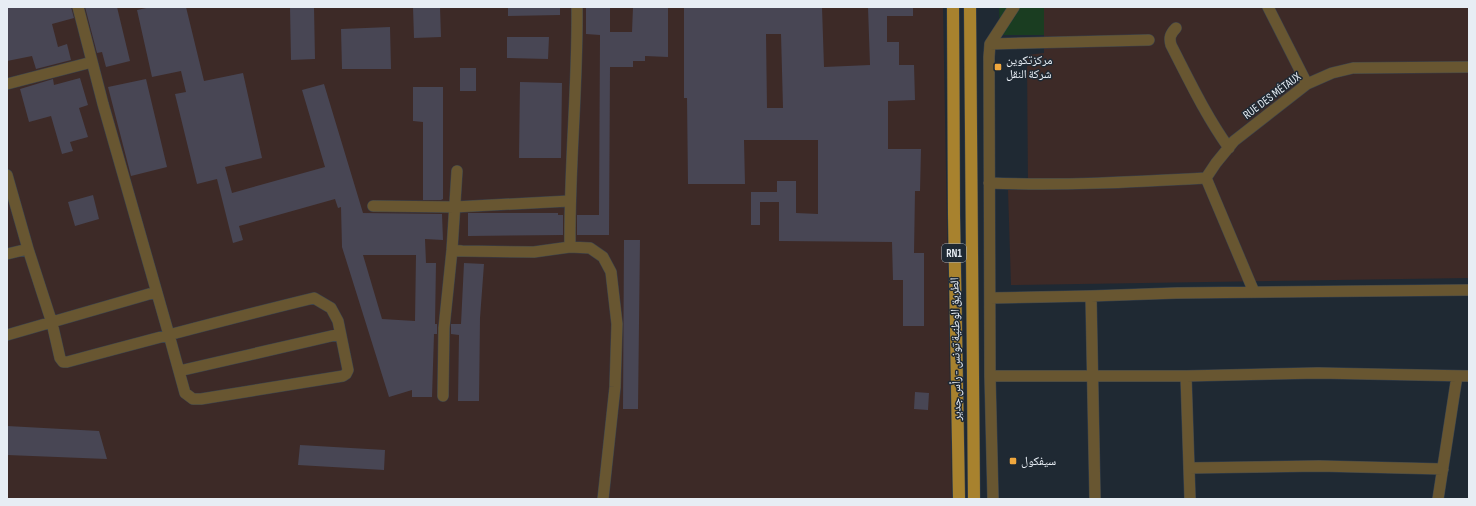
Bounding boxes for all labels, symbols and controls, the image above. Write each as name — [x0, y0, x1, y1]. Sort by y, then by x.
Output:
place label: مركزتكوين شركة النقل — [1006, 53, 1053, 82]
marker: مركزتكوين شركة النقل — [993, 62, 1003, 72]
street label: RUE DES MÉTAUX — [1240, 69, 1305, 123]
road number: RN1 — [942, 244, 966, 262]
street label: الطريق الوطنية تونس - رأس جدير — [947, 277, 965, 422]
place label: سيفكول — [1021, 454, 1056, 469]
marker: سيفكول — [1008, 456, 1018, 466]

